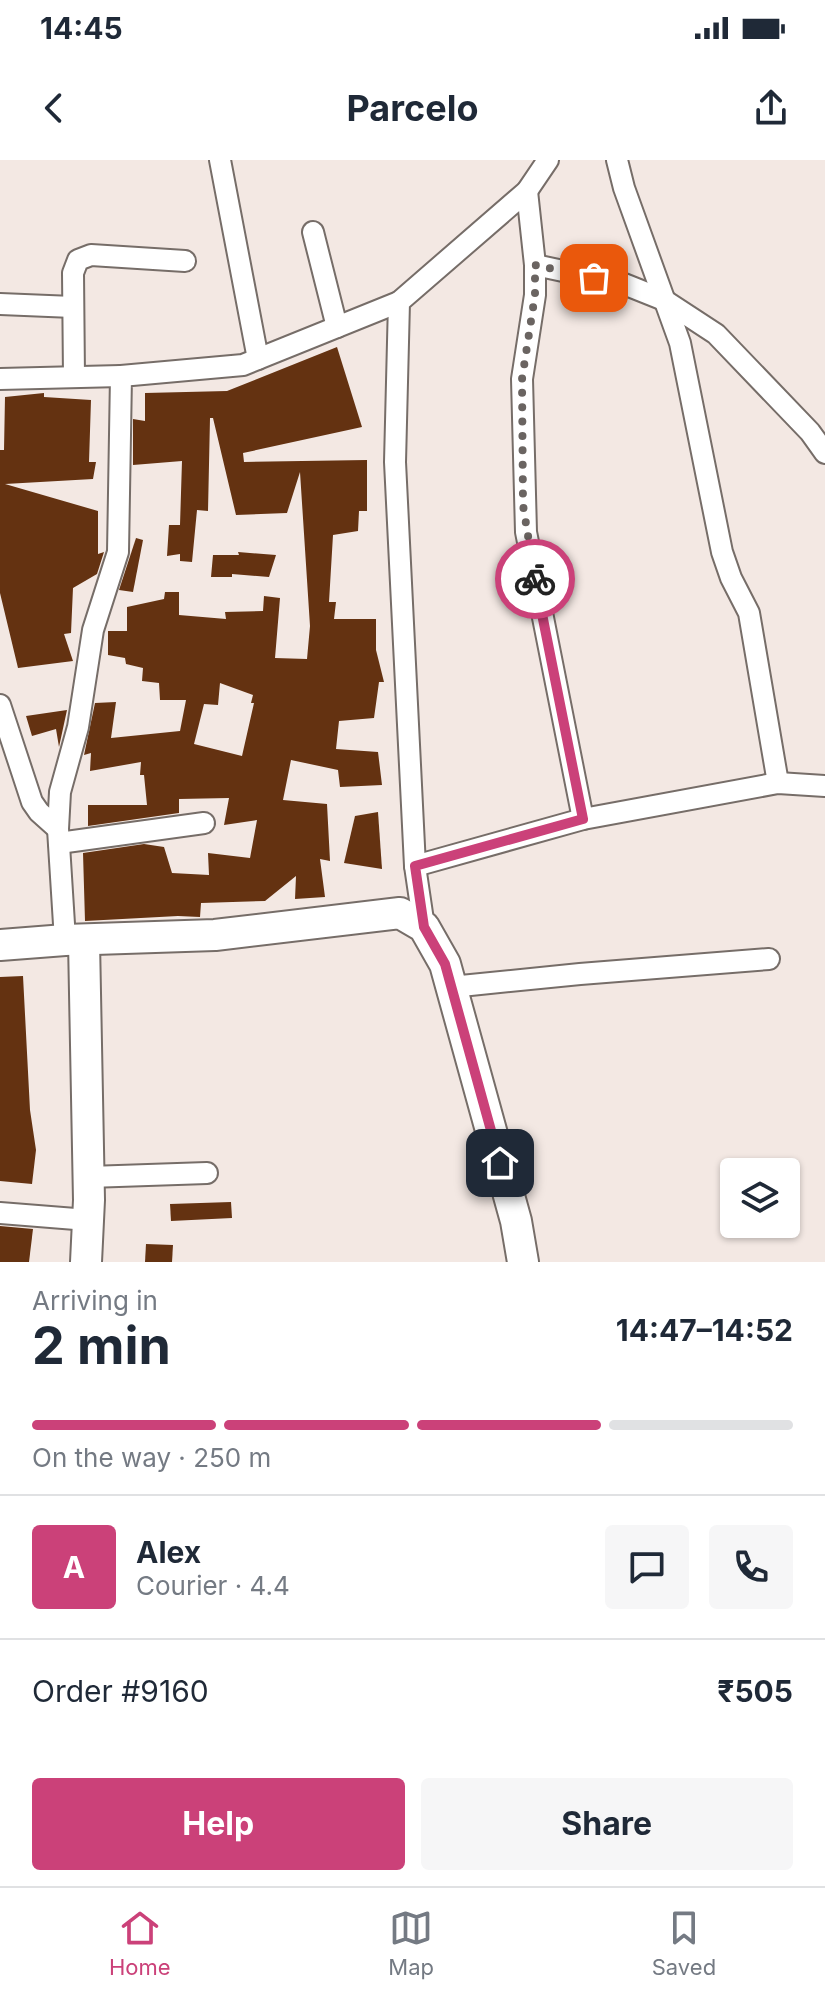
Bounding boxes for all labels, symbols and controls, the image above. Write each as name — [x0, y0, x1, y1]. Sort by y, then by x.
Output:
text: 14:45 — [40, 10, 123, 46]
icon: back — [32, 86, 76, 130]
text: Parcelo — [346, 86, 479, 130]
icon: share — [749, 86, 793, 130]
pin — [560, 244, 628, 312]
icon: bag — [572, 256, 616, 300]
courier — [495, 539, 575, 619]
icon: bike — [513, 557, 557, 601]
pin — [466, 1129, 534, 1197]
icon: home — [478, 1141, 522, 1185]
map controls — [720, 1158, 800, 1238]
button: layers — [720, 1158, 800, 1238]
text: Arriving in — [32, 1285, 158, 1316]
text: 14:47–14:52 — [616, 1312, 793, 1348]
text: 2 min — [32, 1314, 171, 1377]
text: On the way · 250 m — [32, 1442, 271, 1473]
button: chat — [605, 1525, 689, 1609]
button: phone — [709, 1525, 793, 1609]
text: Alex — [136, 1534, 201, 1570]
text: A — [63, 1549, 85, 1585]
text: Courier · 4.4 — [136, 1570, 290, 1601]
text: Order #9160 — [32, 1673, 209, 1709]
text: ₹505 — [717, 1673, 793, 1709]
button: Help — [32, 1778, 405, 1870]
button: Share — [421, 1778, 793, 1870]
tab: Home — [109, 1906, 171, 1980]
tab: Map — [388, 1906, 434, 1980]
tab: Saved — [652, 1906, 716, 1980]

